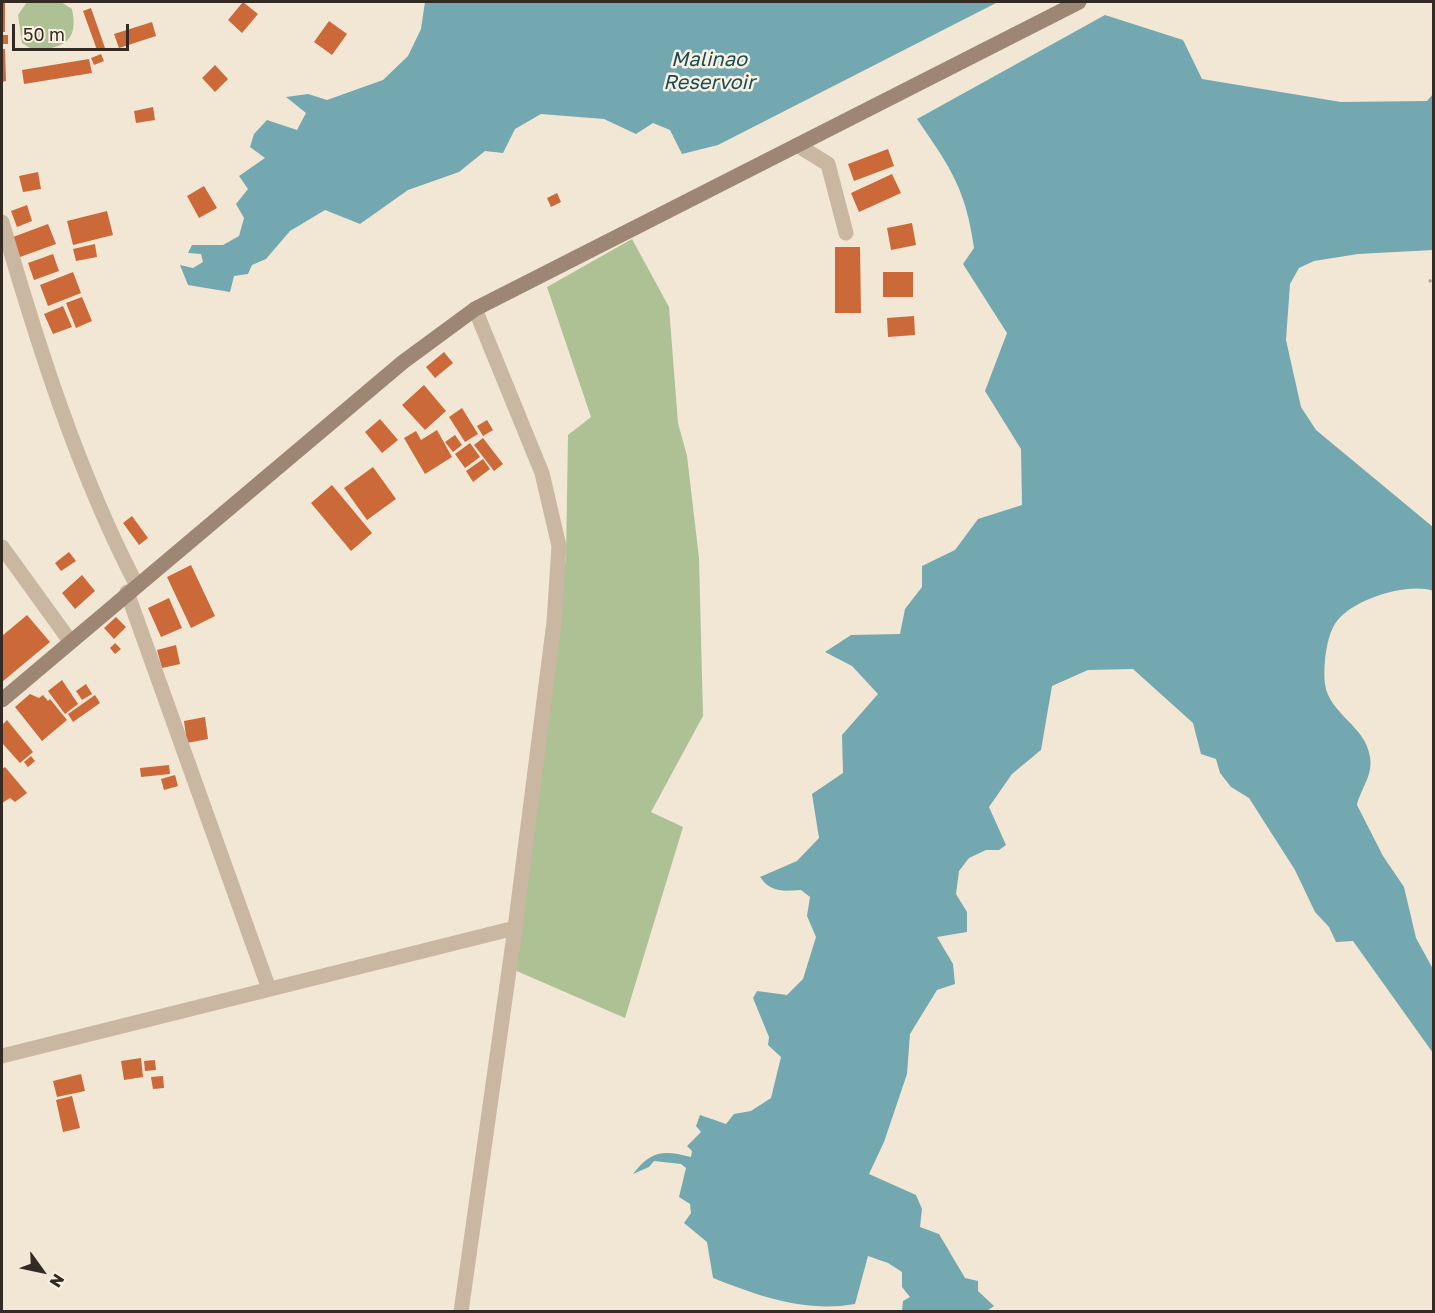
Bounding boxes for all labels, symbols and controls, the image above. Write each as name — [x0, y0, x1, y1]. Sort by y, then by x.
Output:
scale bar — [15, 12, 132, 50]
text: 50 m — [23, 23, 65, 45]
water label: Malinao Reservoir — [663, 48, 755, 95]
north arrow — [12, 1241, 72, 1301]
text: N — [45, 1270, 69, 1291]

